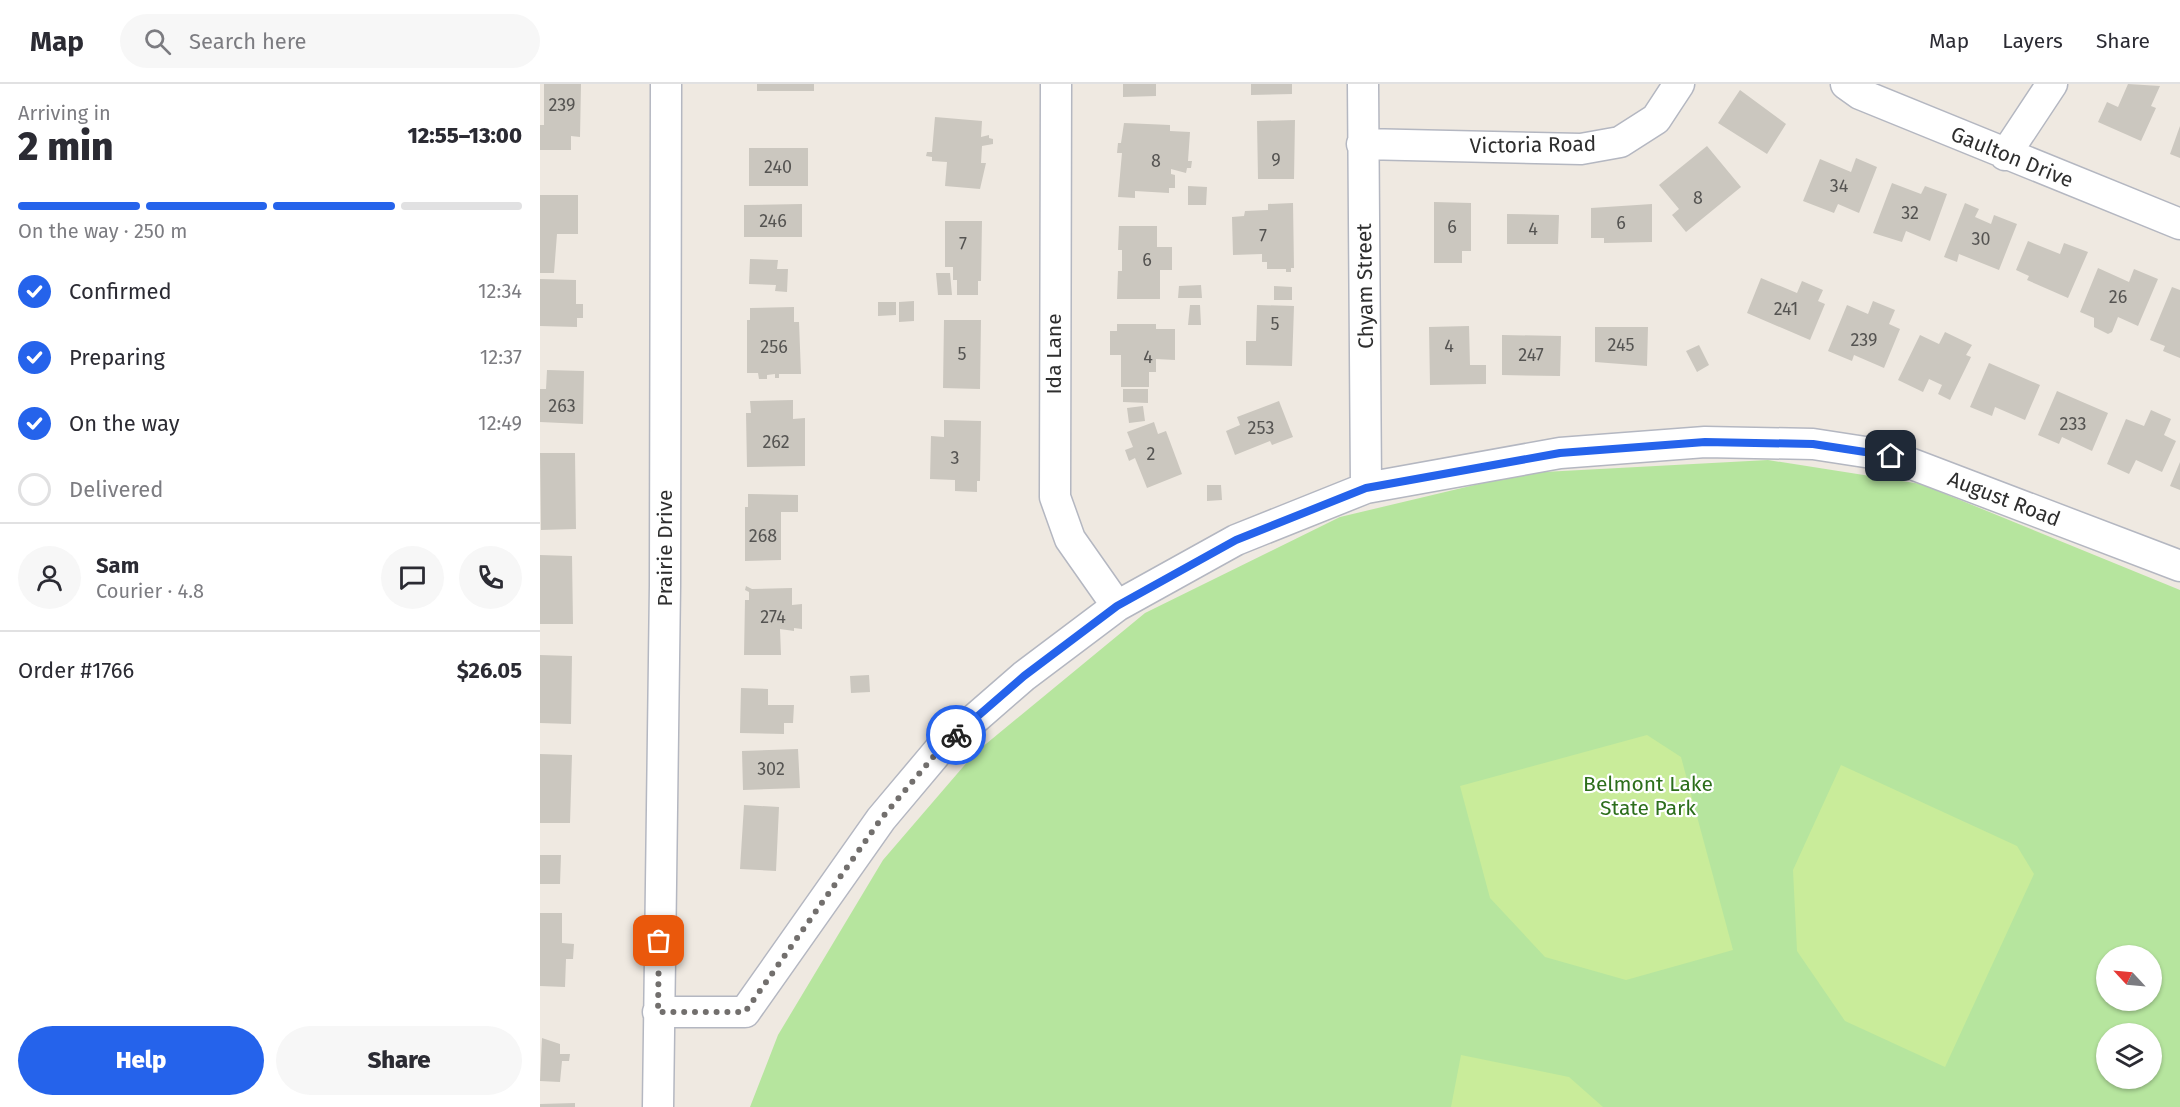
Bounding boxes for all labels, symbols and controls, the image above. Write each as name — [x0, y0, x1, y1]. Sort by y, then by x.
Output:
search box — [120, 14, 540, 68]
text: Map — [30, 25, 84, 58]
icon: search — [141, 25, 174, 58]
text: Search here — [189, 28, 307, 55]
text: Map — [1929, 28, 1969, 54]
text: Layers — [2002, 28, 2063, 54]
text: Share — [2096, 28, 2150, 54]
house number: 239 — [548, 94, 576, 116]
text: Arriving in — [18, 101, 111, 125]
street label: Gaulton Drive — [1947, 121, 2077, 193]
text: 12:55–13:00 — [407, 122, 522, 149]
text: 2 min — [18, 124, 114, 170]
street label: Victoria Road — [1469, 131, 1597, 159]
house number: 9 — [1271, 149, 1281, 171]
house number: 8 — [1151, 150, 1161, 172]
house number: 240 — [764, 156, 792, 178]
house number: 34 — [1830, 175, 1849, 197]
house number: 8 — [1693, 187, 1703, 209]
house number: 32 — [1901, 202, 1919, 224]
house number: 246 — [759, 210, 787, 232]
house number: 6 — [1616, 212, 1626, 234]
house number: 6 — [1447, 216, 1457, 238]
house number: 4 — [1528, 218, 1538, 240]
text: On the way · 250 m — [18, 219, 187, 243]
street label: Chyam Street — [1351, 223, 1379, 349]
house number: 7 — [1259, 225, 1267, 247]
house number: 30 — [1971, 228, 1991, 250]
house number: 7 — [959, 233, 967, 255]
house number: 6 — [1142, 249, 1152, 271]
icon: check — [18, 275, 51, 308]
text: Confirmed — [69, 278, 172, 305]
text: 12:34 — [478, 279, 522, 303]
house number: 26 — [2109, 286, 2127, 308]
house number: 241 — [1774, 298, 1798, 320]
street label: Ida Lane — [1041, 313, 1067, 395]
house number: 5 — [1270, 313, 1280, 335]
house number: 239 — [1850, 329, 1878, 351]
house number: 245 — [1608, 334, 1634, 356]
house number: 4 — [1444, 335, 1454, 357]
house number: 256 — [760, 336, 788, 358]
icon: check — [18, 341, 51, 374]
house number: 5 — [957, 343, 967, 365]
text: Preparing — [69, 344, 165, 371]
house number: 247 — [1518, 344, 1544, 366]
text: 12:37 — [480, 345, 522, 369]
house number: 4 — [1143, 346, 1153, 368]
house number: 263 — [548, 395, 576, 417]
icon: check — [18, 407, 51, 440]
text: On the way — [69, 410, 180, 437]
text: 12:49 — [478, 411, 522, 435]
house number: 233 — [2060, 413, 2086, 435]
house number: 253 — [1248, 417, 1274, 439]
pin — [1865, 430, 1916, 481]
house number: 262 — [762, 431, 790, 453]
icon: home — [1874, 439, 1907, 472]
house number: 2 — [1147, 443, 1156, 465]
house number: 3 — [951, 447, 959, 469]
street label: August Road — [1944, 466, 2064, 532]
text: Delivered — [69, 476, 164, 503]
street label: Prairie Drive — [652, 490, 678, 606]
house number: 268 — [749, 525, 777, 547]
button: person — [18, 546, 81, 609]
button: chat — [381, 546, 444, 609]
button: phone — [459, 546, 522, 609]
text: Sam — [96, 552, 139, 579]
text: Courier · 4.8 — [96, 579, 204, 603]
house number: 274 — [760, 606, 786, 628]
text: Order #1766 — [18, 657, 134, 684]
text: $26.05 — [457, 657, 522, 684]
courier — [926, 705, 986, 765]
icon: bike — [940, 719, 973, 752]
house number: 302 — [757, 758, 785, 780]
park label: Belmont Lake State Park — [1583, 771, 1713, 821]
pin — [633, 915, 684, 966]
icon: bag — [642, 924, 675, 957]
north arrow — [2096, 945, 2162, 1011]
map controls — [2096, 945, 2162, 1089]
button: layers — [2096, 1023, 2162, 1089]
button: Help — [18, 1026, 264, 1095]
button: Share — [276, 1026, 522, 1095]

